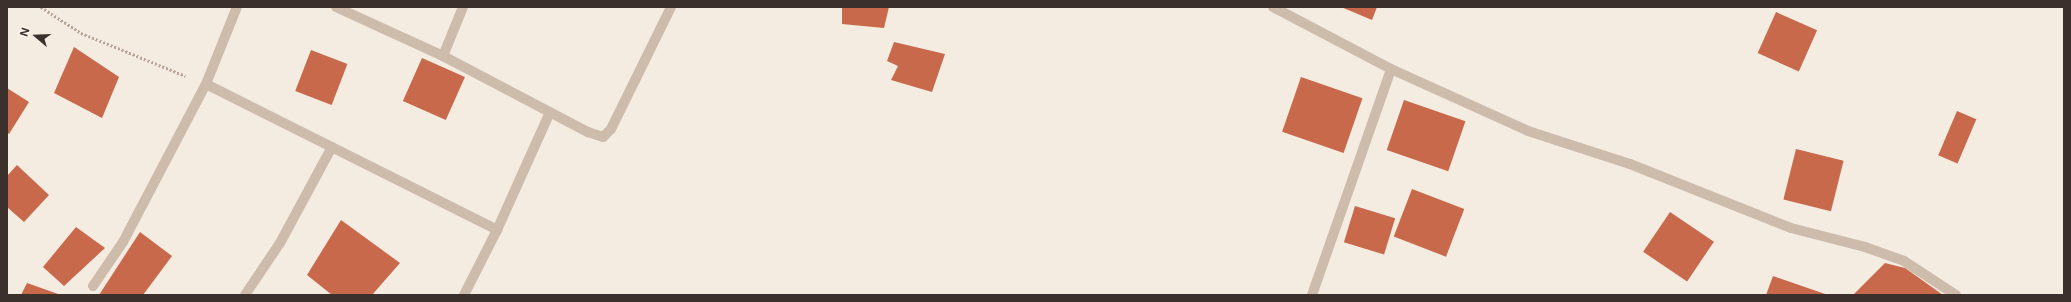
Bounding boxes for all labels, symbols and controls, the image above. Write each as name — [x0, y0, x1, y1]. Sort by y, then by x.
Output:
north arrow — [16, 16, 56, 56]
text: N — [17, 26, 33, 38]

